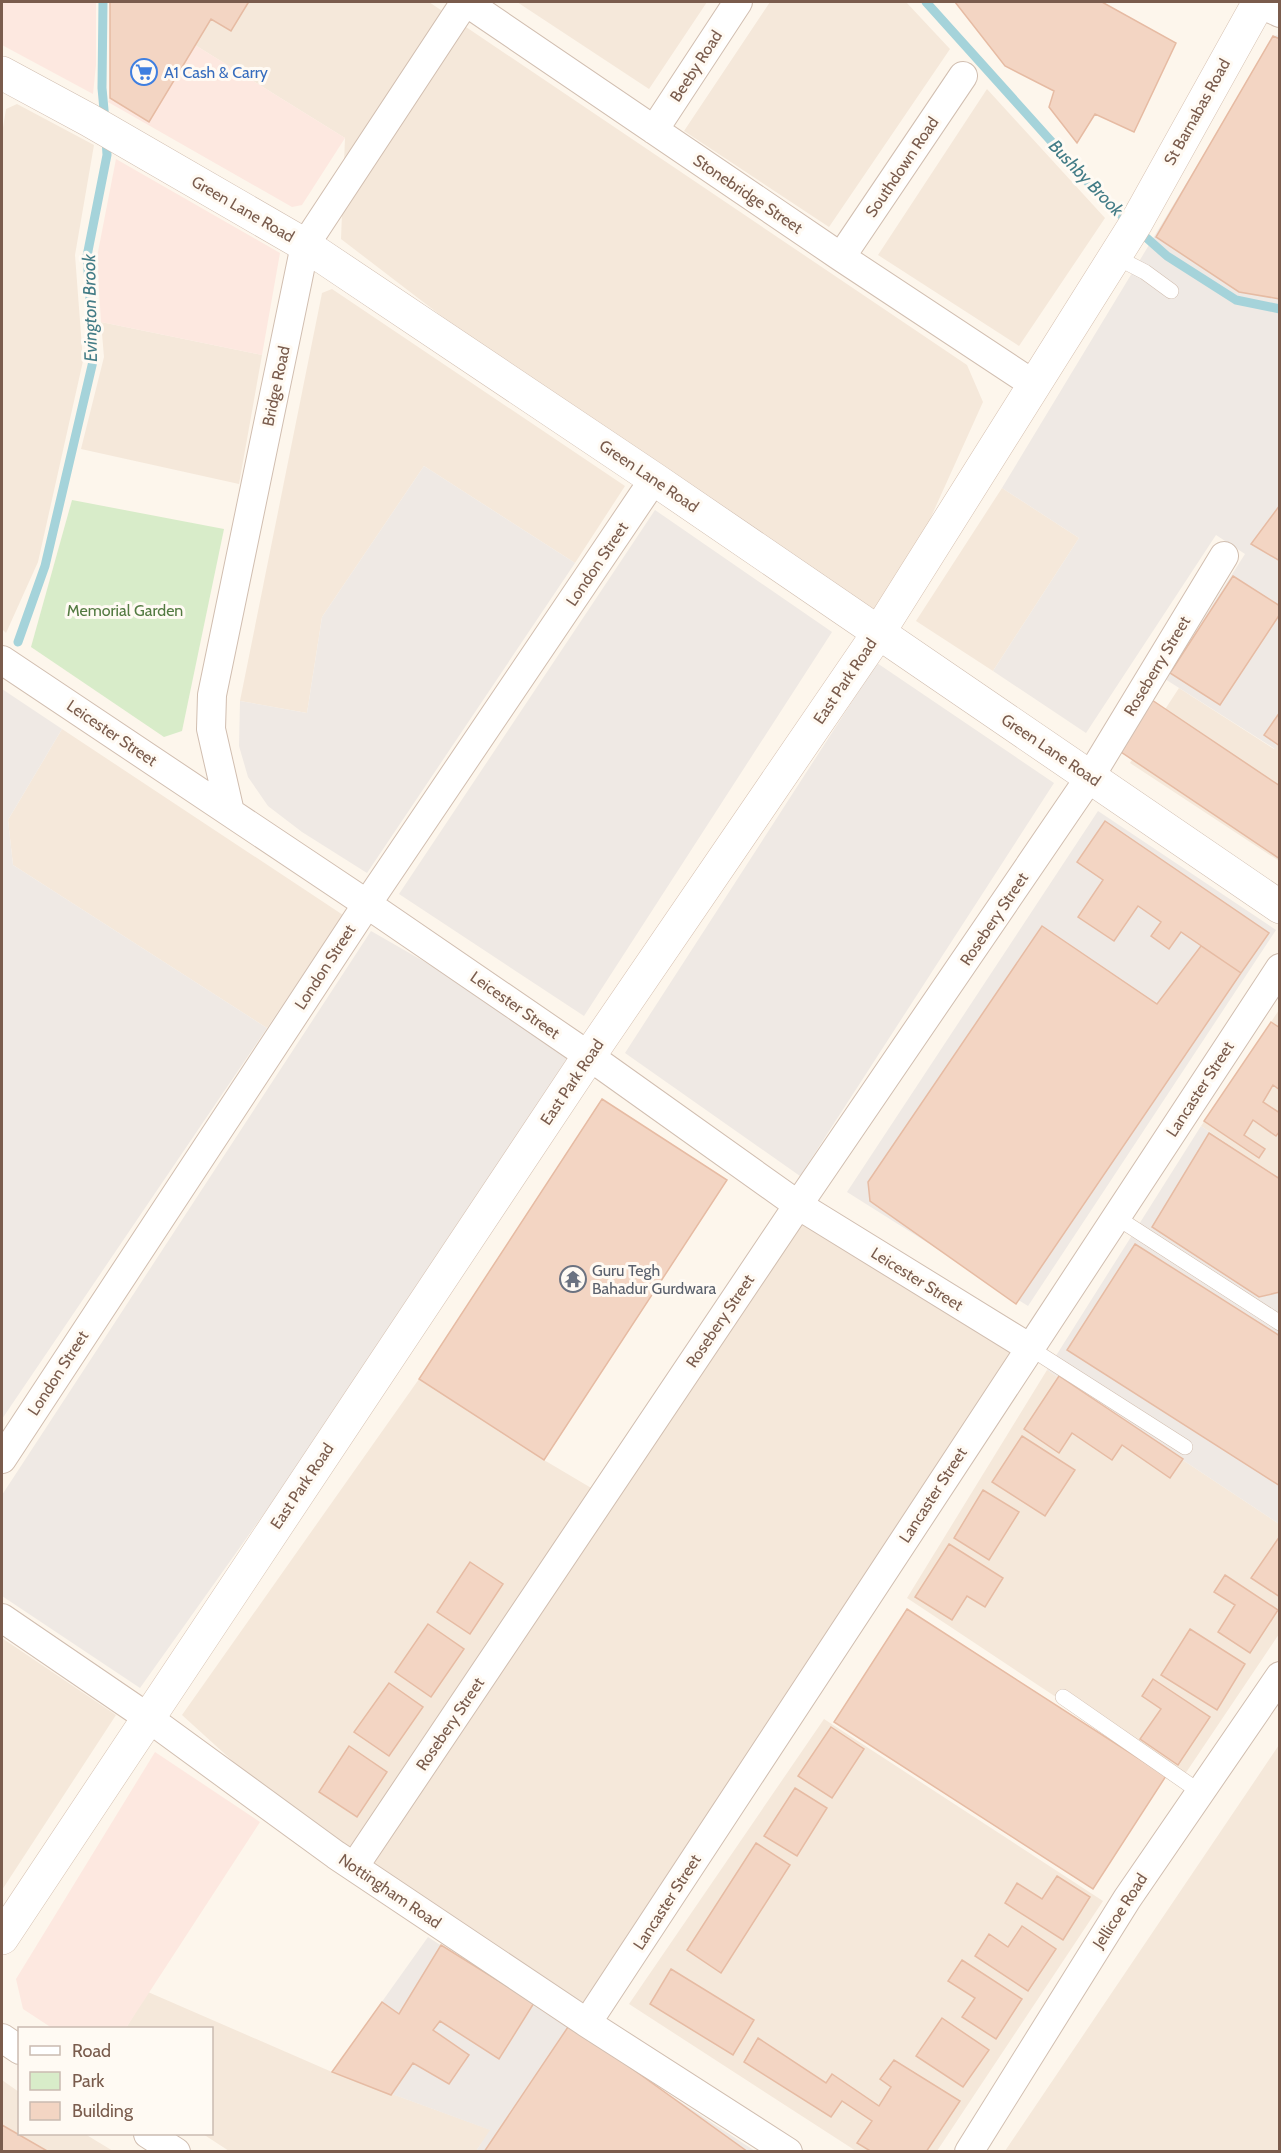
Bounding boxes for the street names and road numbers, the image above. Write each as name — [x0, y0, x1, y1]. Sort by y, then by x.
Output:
street label: Beeby Road — [666, 27, 726, 105]
street label: St Barnabas Road — [1160, 56, 1234, 168]
street label: Southdown Road — [861, 113, 943, 221]
street label: Stonebridge Street — [690, 150, 807, 238]
street label: Green Lane Road — [188, 172, 298, 246]
street label: Bridge Road — [258, 344, 294, 428]
street label: Green Lane Road — [596, 436, 702, 516]
street label: London Street — [562, 518, 632, 610]
street label: Roseberry Street — [1120, 612, 1195, 719]
street label: East Park Road — [809, 635, 881, 727]
street label: Leicester Street — [63, 696, 161, 770]
street label: Green Lane Road — [998, 710, 1104, 790]
street label: Rosebery Street — [956, 868, 1032, 969]
street label: London Street — [291, 921, 360, 1013]
street label: Leicester Street — [467, 967, 564, 1043]
street label: East Park Road — [536, 1036, 608, 1128]
street label: Lancaster Street — [1162, 1037, 1238, 1140]
street label: Leicester Street — [868, 1243, 967, 1315]
street label: Rosebery Street — [682, 1270, 758, 1371]
street label: London Street — [24, 1327, 93, 1419]
street label: East Park Road — [266, 1440, 338, 1532]
street label: Lancaster Street — [895, 1443, 971, 1546]
street label: Rosebery Street — [412, 1673, 488, 1774]
street label: Nottingham Road — [335, 1850, 445, 1932]
street label: Lancaster Street — [629, 1850, 705, 1953]
street label: Jellicoe Road — [1088, 1870, 1151, 1953]

